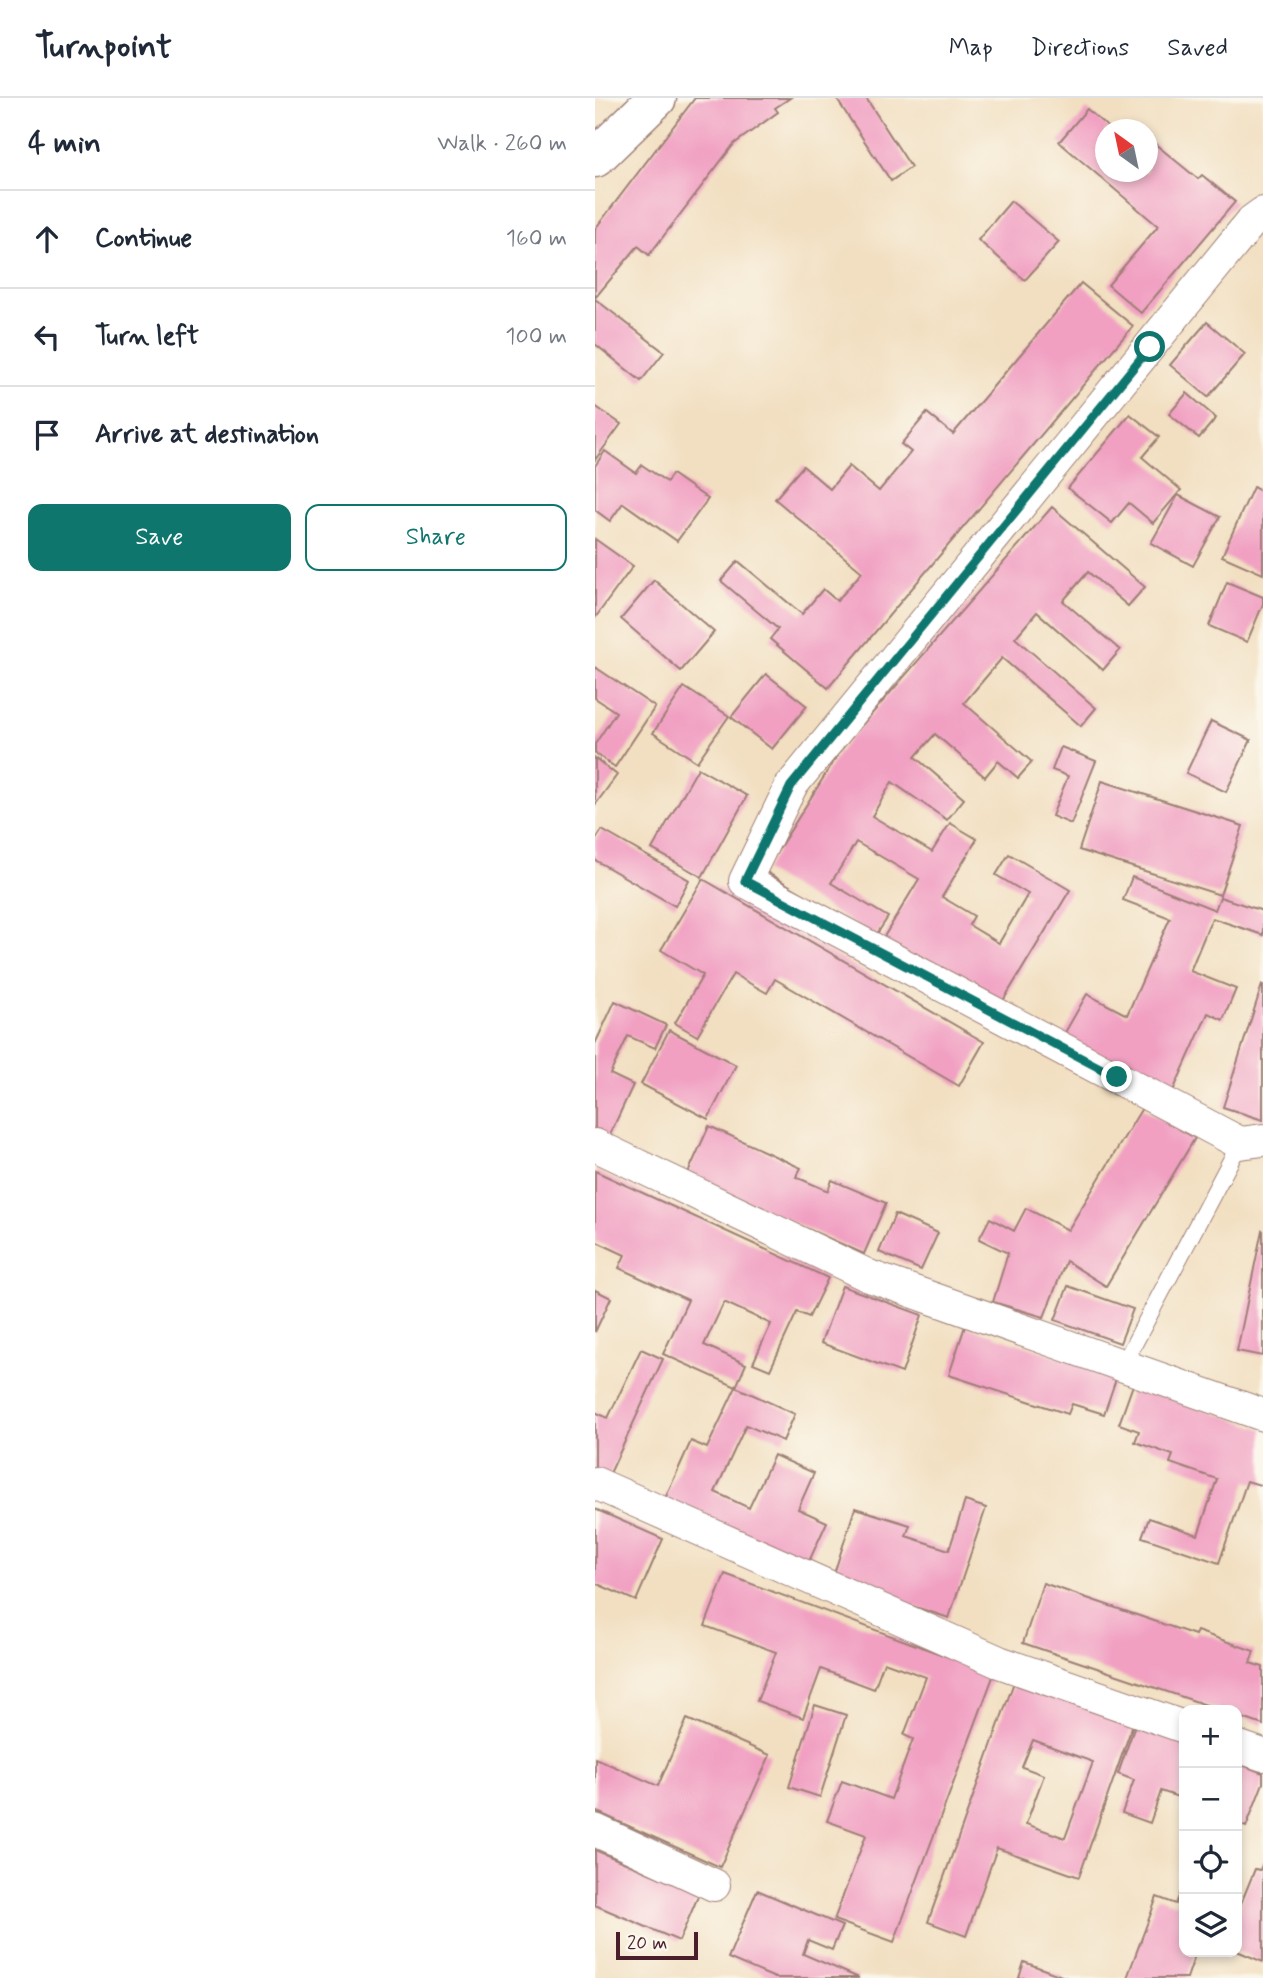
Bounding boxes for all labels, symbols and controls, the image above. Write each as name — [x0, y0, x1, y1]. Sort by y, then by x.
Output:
text: Turnpoint — [35, 26, 172, 70]
text: Map — [949, 33, 993, 64]
text: Directions — [1031, 33, 1129, 64]
text: Saved — [1167, 33, 1228, 64]
north arrow — [1095, 119, 1158, 182]
text: 4 min — [28, 124, 101, 163]
text: Walk · 260 m — [437, 129, 567, 159]
icon: ahead — [28, 220, 66, 258]
text: Continue — [95, 222, 192, 256]
text: 160 m — [506, 224, 567, 254]
icon: left — [28, 318, 66, 356]
text: Turn left — [95, 320, 199, 354]
text: 100 m — [505, 322, 567, 352]
route start — [1134, 331, 1165, 362]
icon: arrive — [28, 416, 66, 454]
text: Arrive at destination — [95, 418, 319, 452]
button: Save — [28, 504, 291, 571]
button: Share — [305, 504, 567, 571]
route end — [1101, 1061, 1132, 1092]
map controls — [1179, 1705, 1242, 1957]
button: + — [1179, 1705, 1242, 1768]
button: − — [1179, 1768, 1242, 1831]
button: locate — [1179, 1831, 1242, 1894]
button: layers — [1179, 1894, 1242, 1957]
scale bar — [616, 1929, 698, 1961]
text: 20 m — [627, 1931, 667, 1956]

